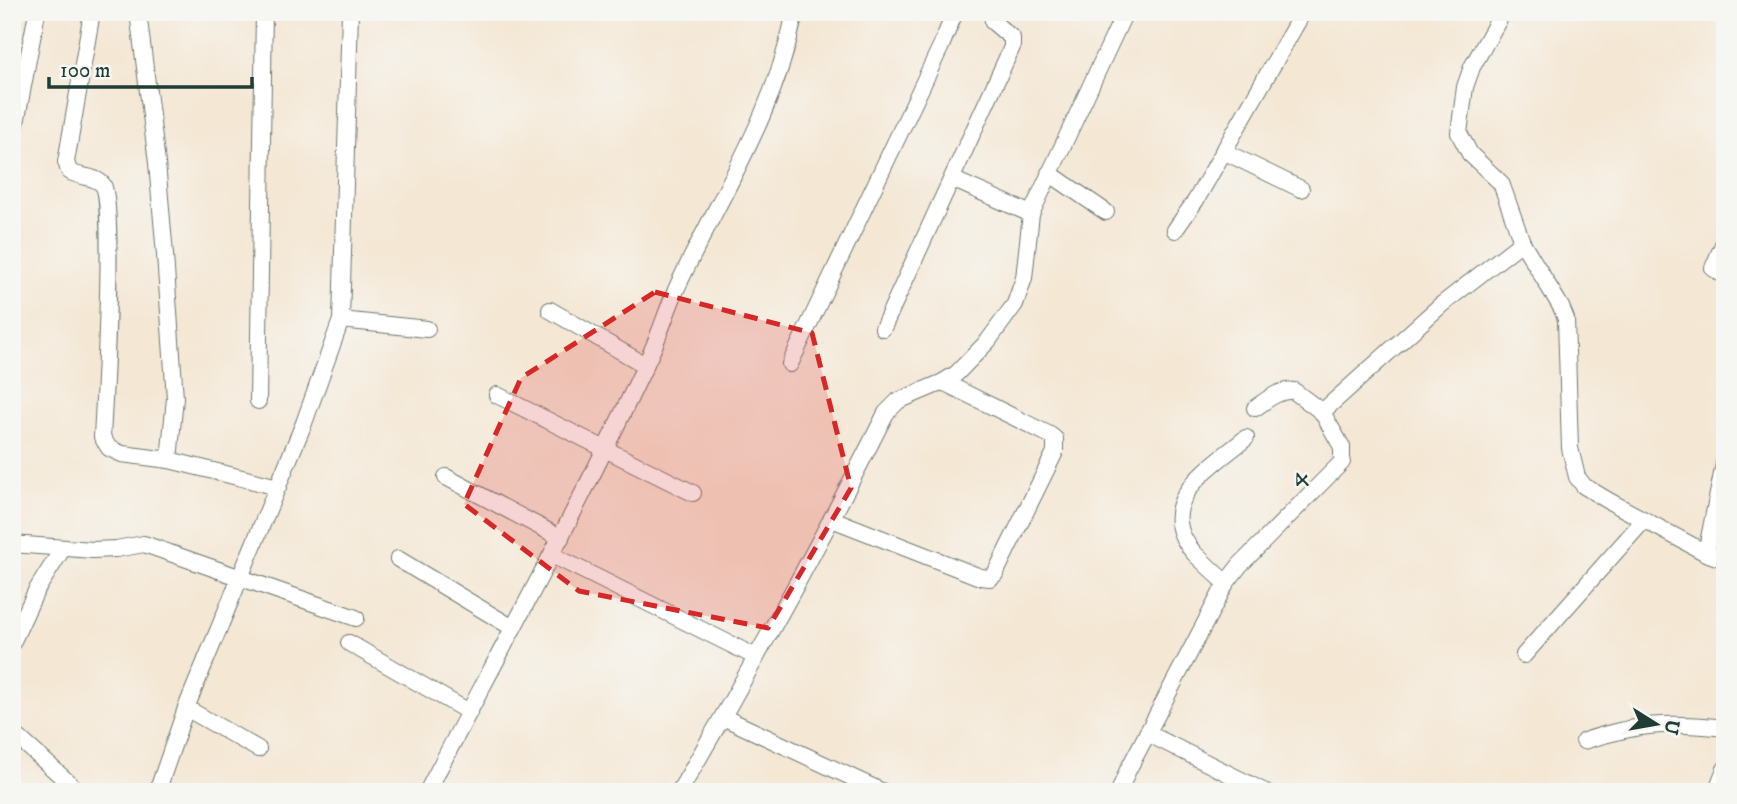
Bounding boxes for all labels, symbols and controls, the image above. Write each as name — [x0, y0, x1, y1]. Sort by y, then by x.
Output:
scale bar — [49, 46, 252, 90]
text: 100 m — [60, 58, 111, 84]
street label: 4 — [1280, 458, 1315, 493]
north arrow — [1622, 688, 1692, 758]
text: U — [1658, 718, 1684, 737]

